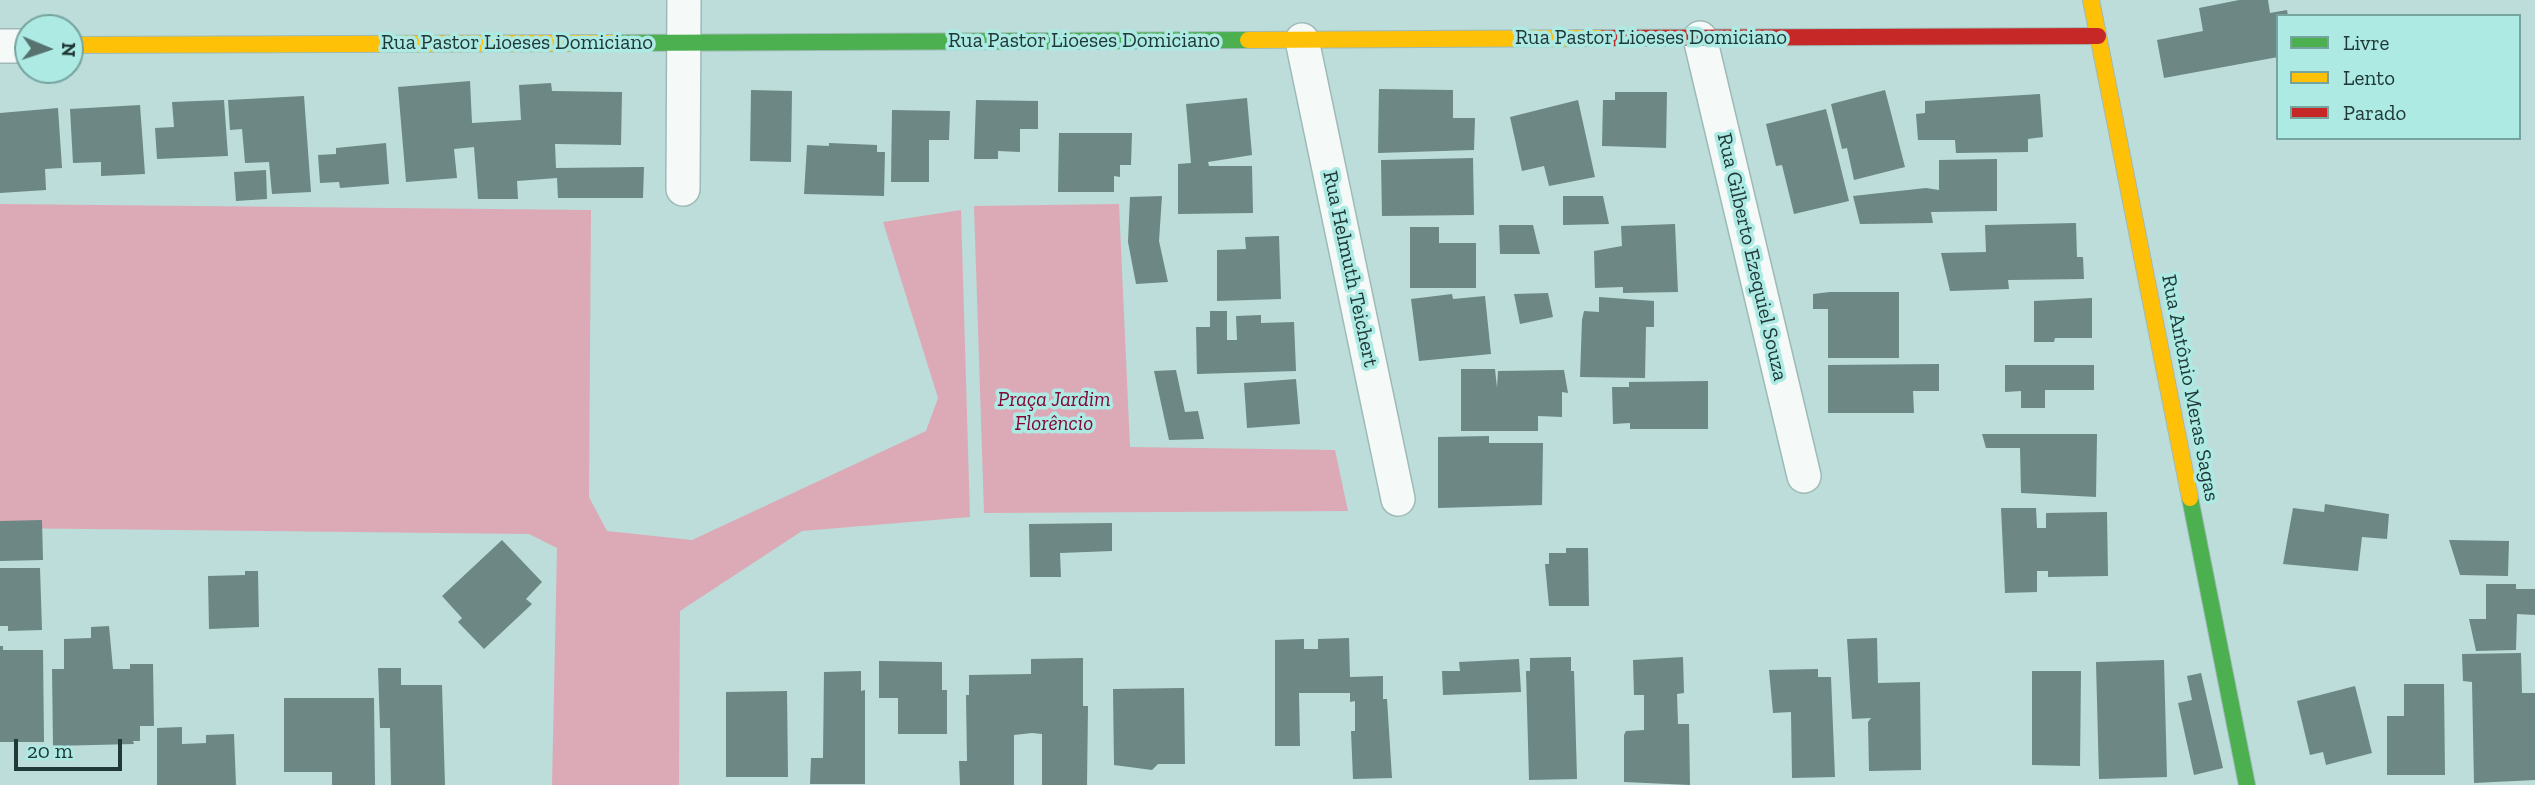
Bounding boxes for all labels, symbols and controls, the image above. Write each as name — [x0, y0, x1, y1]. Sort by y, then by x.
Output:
north arrow — [14, 14, 84, 84]
legend — [2276, 14, 2521, 140]
street label: Rua Pastor Lioeses Domiciano — [1515, 25, 1787, 51]
street label: Rua Pastor Lioeses Domiciano — [948, 28, 1220, 54]
street label: Rua Pastor Lioeses Domiciano — [381, 30, 653, 56]
text: Livre — [2343, 30, 2389, 55]
text: N — [57, 42, 80, 57]
text: Lento — [2343, 65, 2395, 90]
text: Parado — [2343, 100, 2406, 125]
street label: Rua Gilberto Ezequiel Souza — [1711, 131, 1793, 383]
street label: Rua Helmuth Teichert — [1317, 169, 1383, 369]
street label: Rua Antônio Meras Sagas — [2156, 273, 2224, 503]
park label: Praça Jardim Florêncio — [997, 387, 1111, 437]
scale bar — [18, 726, 126, 770]
text: 20 m — [27, 738, 73, 763]

